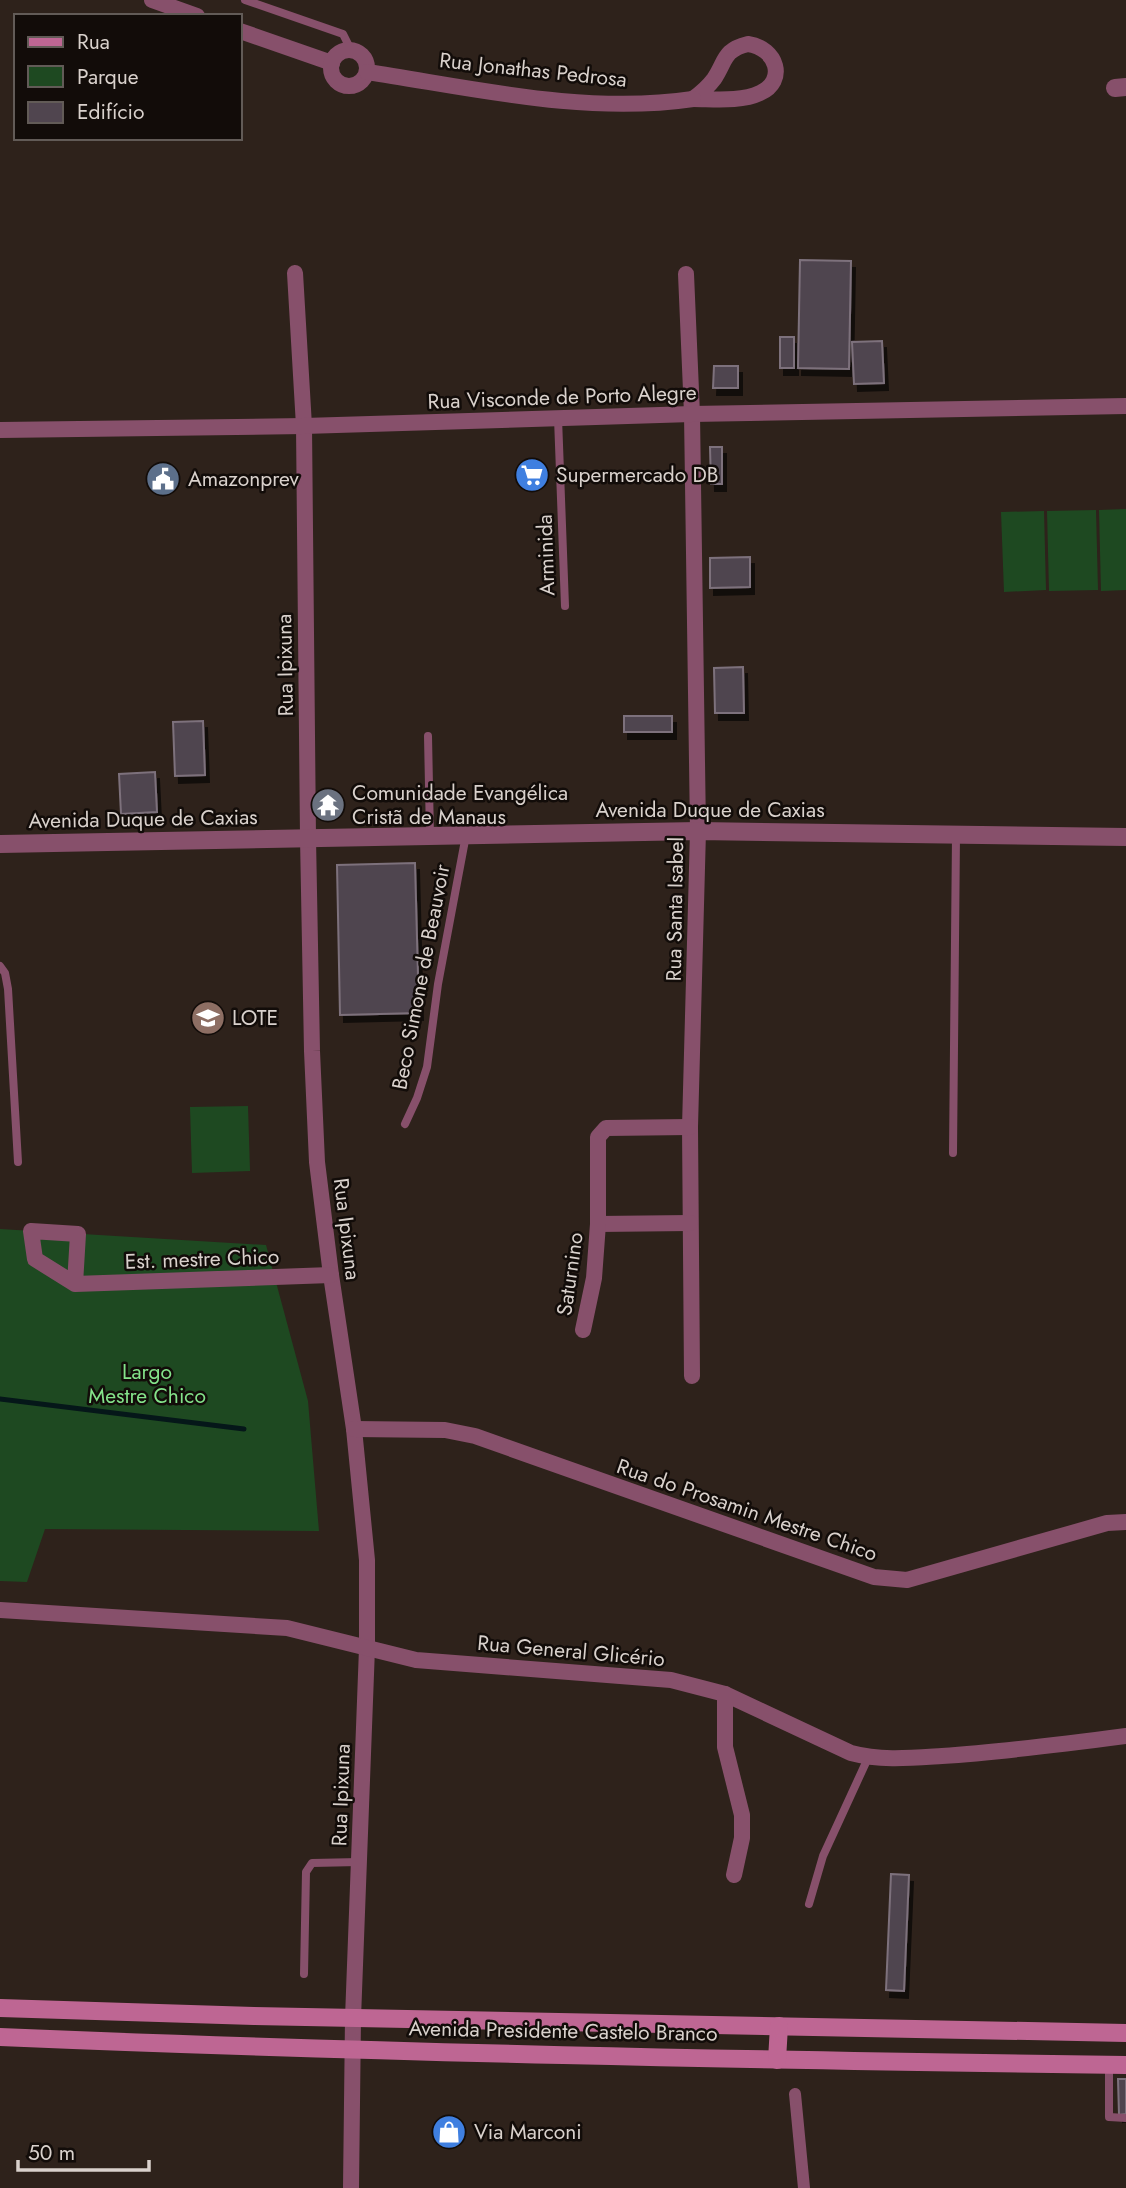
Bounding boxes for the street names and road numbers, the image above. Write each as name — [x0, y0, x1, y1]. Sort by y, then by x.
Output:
street label: Rua Jonathas Pedrosa — [438, 45, 628, 95]
street label: Rua Visconde de Porto Alegre — [427, 377, 697, 417]
street label: Arminida — [530, 514, 562, 596]
street label: Rua Ipixuna — [269, 613, 301, 717]
street label: Avenida Duque de Caxias — [595, 795, 825, 825]
street label: Avenida Duque de Caxias — [28, 802, 258, 836]
street label: Rua Santa Isabel — [659, 836, 691, 982]
street label: Beco Simone de Beauvoir — [384, 861, 458, 1092]
street label: Rua Ipixuna — [326, 1176, 368, 1282]
street label: Saturnino — [549, 1230, 591, 1318]
street label: Est. mestre Chico — [124, 1241, 280, 1277]
street label: Rua do Prosamin Mestre Chico — [613, 1451, 881, 1569]
street label: Rua General Glicério — [476, 1628, 666, 1674]
street label: Rua Ipixuna — [324, 1743, 358, 1847]
street label: Avenida Presidente Castelo Branco — [408, 2013, 718, 2049]

